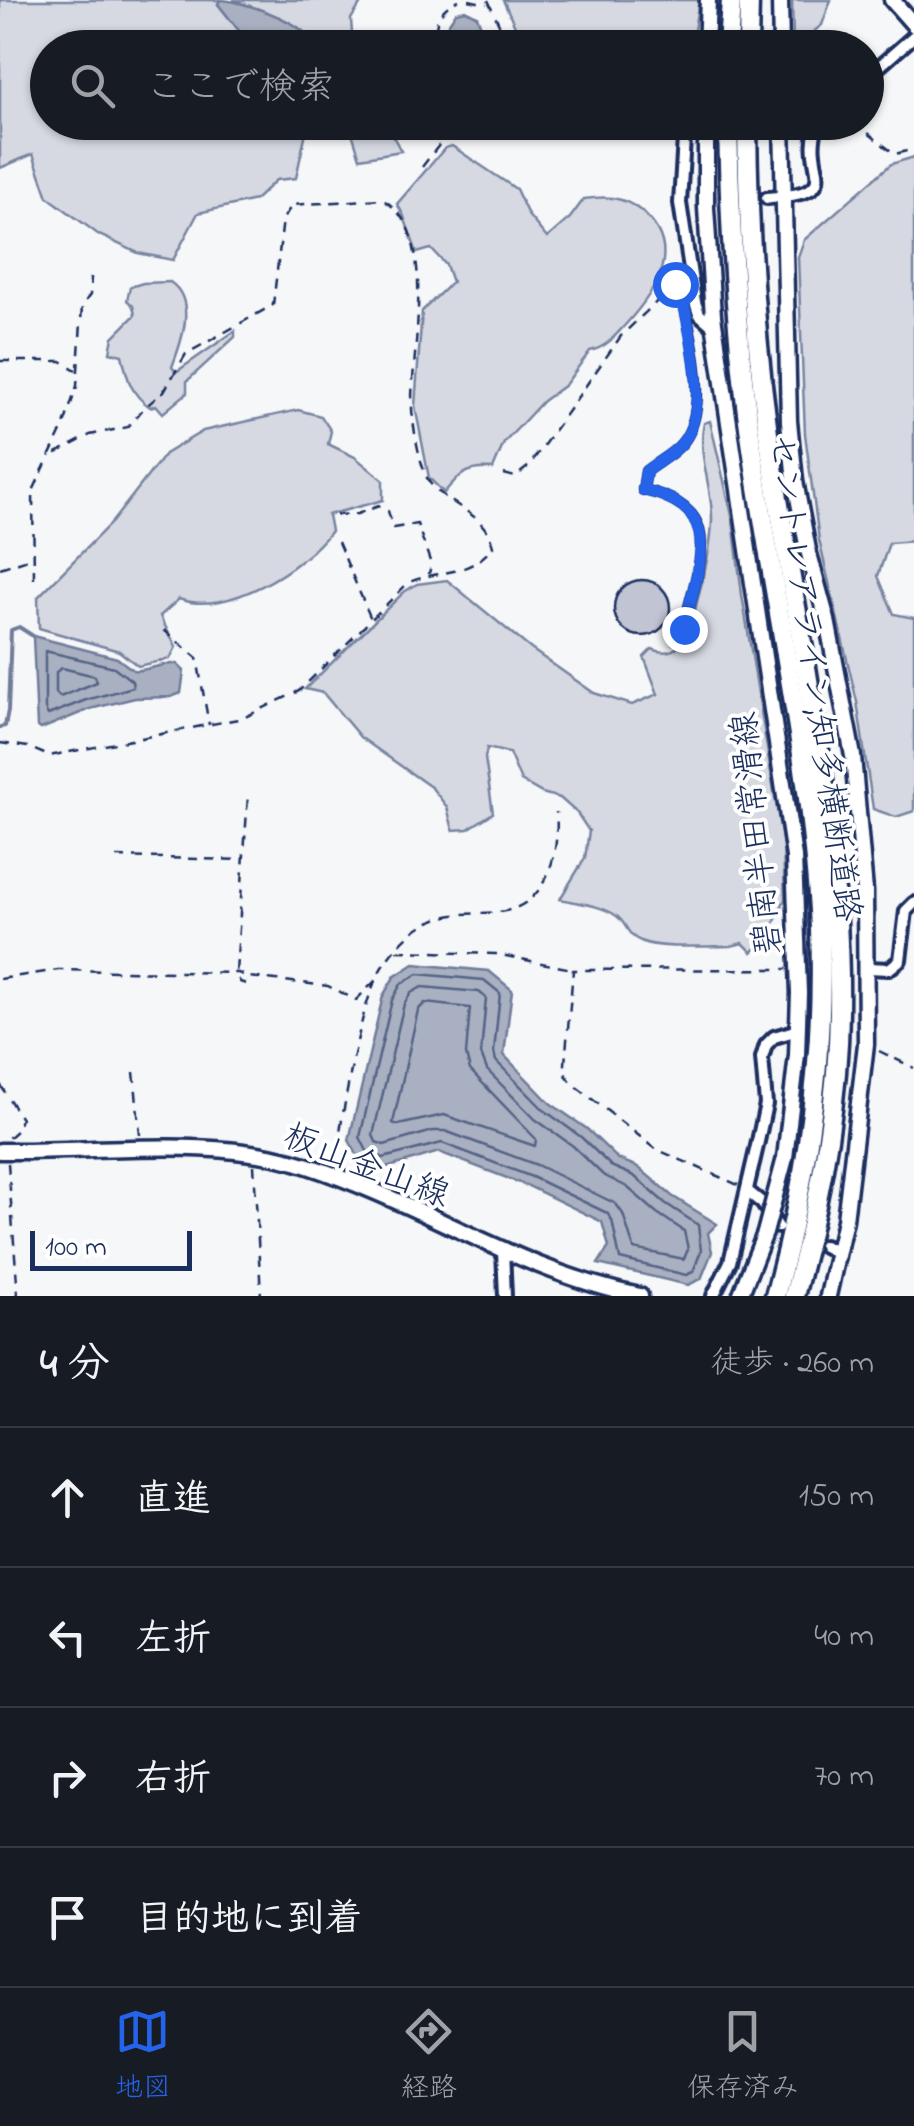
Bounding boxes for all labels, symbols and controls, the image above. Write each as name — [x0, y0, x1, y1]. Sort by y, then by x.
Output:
search box — [30, 30, 884, 140]
icon: search — [65, 58, 120, 113]
text: ここで検索 — [145, 61, 335, 117]
route start — [653, 262, 699, 308]
street label: セントレアライン;知多横断道路 — [753, 430, 872, 925]
route end — [662, 607, 708, 653]
street label: 碧南半田常滑線 — [720, 709, 797, 958]
street label: 板山金山線 — [275, 1112, 457, 1222]
scale bar — [30, 1226, 192, 1270]
text: 100 m — [45, 1228, 107, 1269]
text: 4 分 — [40, 1335, 110, 1396]
text: 徒歩 · 260 m — [711, 1341, 874, 1388]
icon: ahead — [40, 1470, 95, 1525]
text: 直進 — [135, 1473, 211, 1529]
text: 150 m — [799, 1474, 874, 1521]
icon: left — [40, 1610, 95, 1665]
text: 左折 — [135, 1613, 211, 1669]
text: 40 m — [814, 1614, 874, 1661]
icon: right — [40, 1750, 95, 1805]
text: 右折 — [135, 1753, 211, 1809]
text: 70 m — [814, 1754, 874, 1801]
icon: arrive — [40, 1890, 95, 1945]
text: 目的地に到着 — [135, 1893, 363, 1949]
tab: 地図 — [115, 2004, 171, 2110]
tab: 経路 — [401, 2004, 457, 2110]
tab: 保存済み — [687, 2004, 799, 2110]

